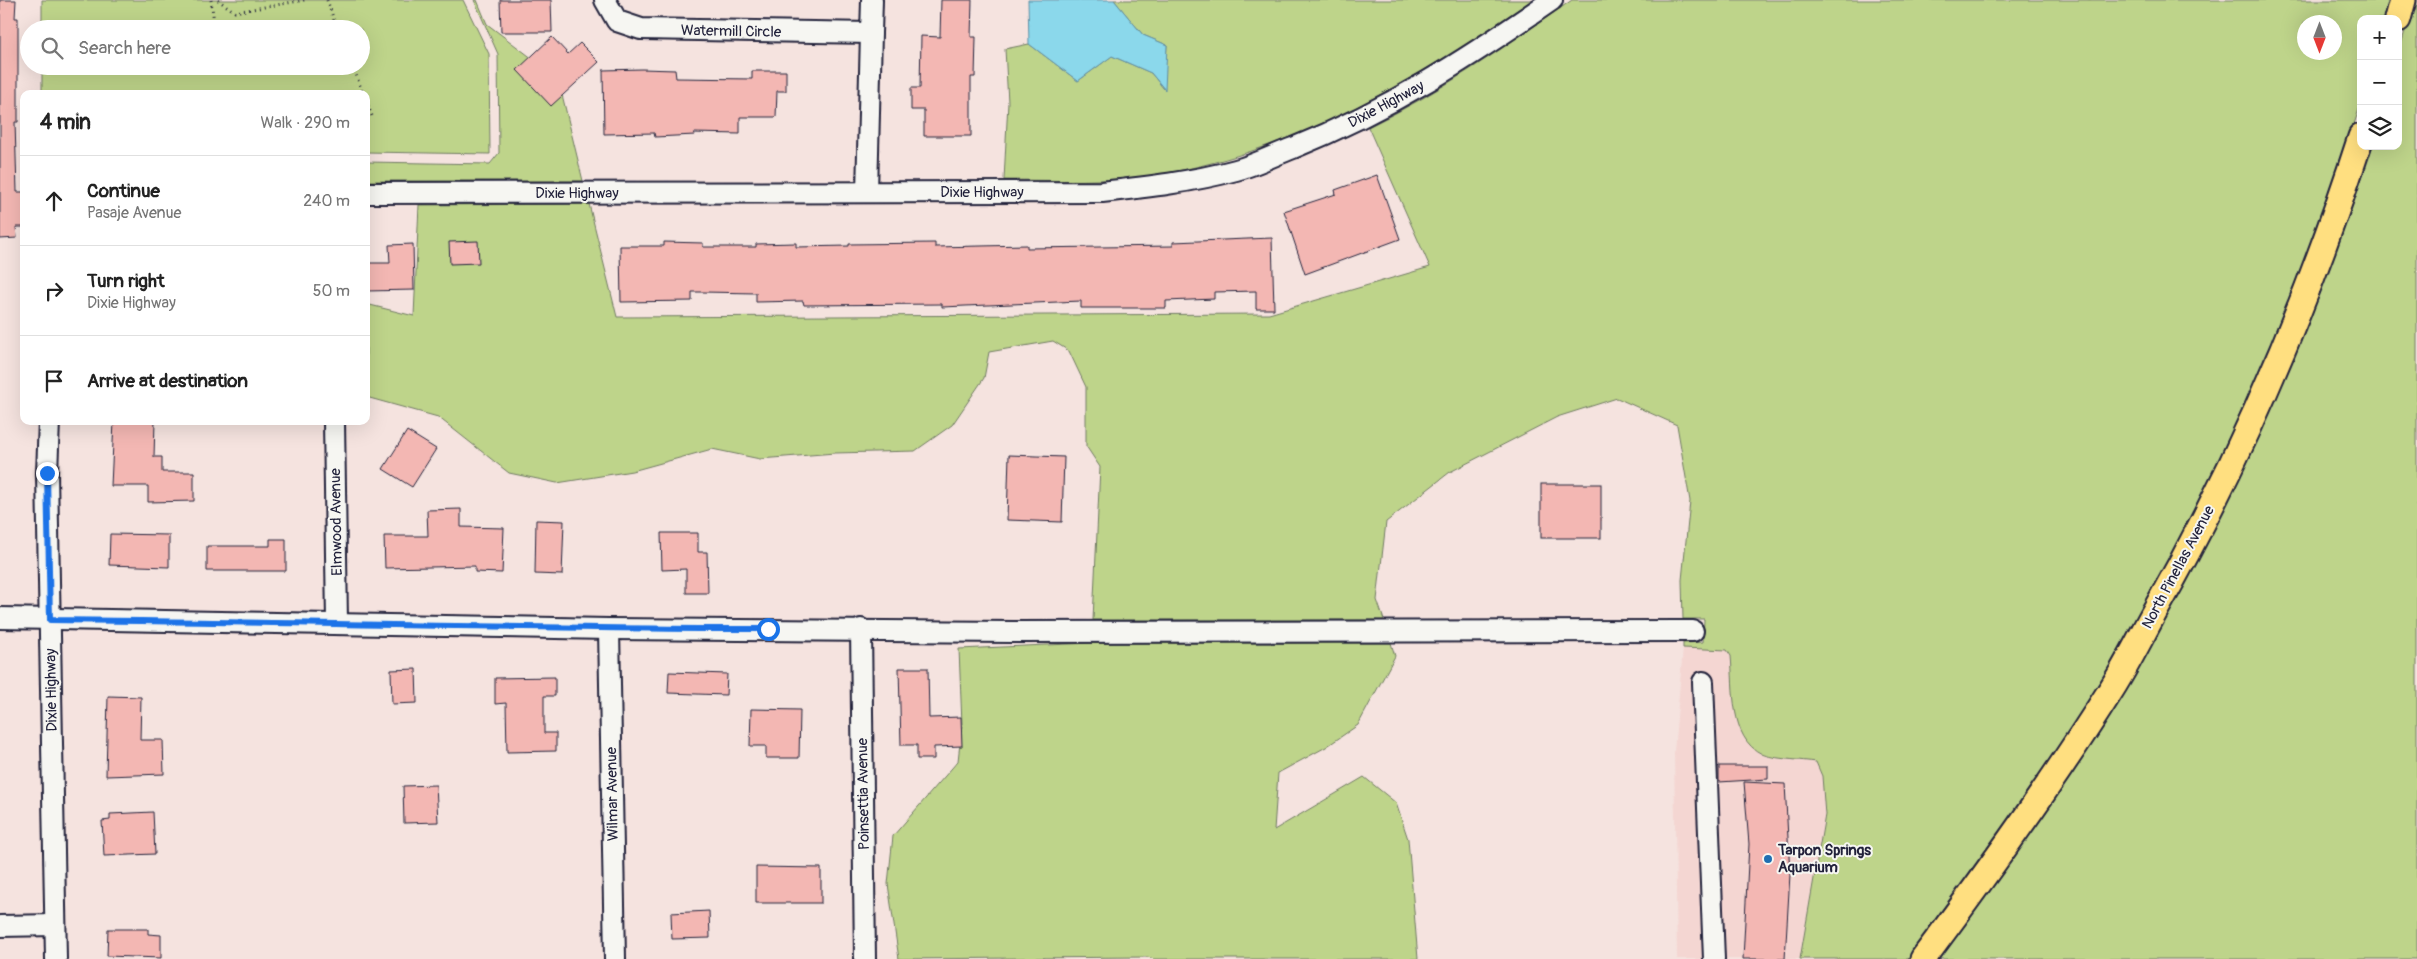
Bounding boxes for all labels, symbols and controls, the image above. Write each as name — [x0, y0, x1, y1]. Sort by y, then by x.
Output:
north arrow — [2297, 15, 2342, 60]
map controls — [2357, 15, 2402, 150]
button: + — [2357, 15, 2402, 60]
search box — [20, 20, 370, 75]
street label: Watermill Circle — [681, 21, 782, 42]
icon: search — [38, 34, 66, 62]
text: Search here — [78, 36, 171, 60]
button: − — [2357, 60, 2402, 105]
street label: Dixie Highway — [1345, 76, 1428, 132]
button: layers — [2357, 105, 2402, 150]
text: 4 min — [40, 109, 91, 136]
text: Walk · 290 m — [261, 113, 350, 133]
text: Continue — [87, 179, 160, 203]
street label: Dixie Highway — [940, 183, 1024, 202]
street label: Dixie Highway — [535, 184, 619, 203]
icon: ahead — [40, 187, 68, 215]
text: 240 m — [303, 191, 350, 211]
text: Pasaje Avenue — [87, 203, 181, 223]
text: Turn right — [87, 269, 165, 293]
icon: right — [40, 277, 68, 305]
text: 50 m — [313, 281, 350, 301]
text: Dixie Highway — [87, 293, 176, 313]
icon: arrive — [40, 367, 68, 395]
text: Arrive at destination — [87, 369, 248, 393]
route end — [36, 462, 59, 485]
street label: Elmwood Avenue — [326, 467, 347, 576]
street label: North Pinellas Avenue — [2138, 502, 2219, 632]
route start — [757, 618, 780, 641]
street label: Dixie Highway — [41, 648, 62, 732]
street label: Poinsettia Avenue — [853, 737, 874, 850]
street label: Wilmar Avenue — [602, 746, 623, 841]
place label: Tarpon Springs Aquarium — [1777, 841, 1871, 877]
marker: Tarpon Springs Aquarium — [1762, 853, 1774, 865]

